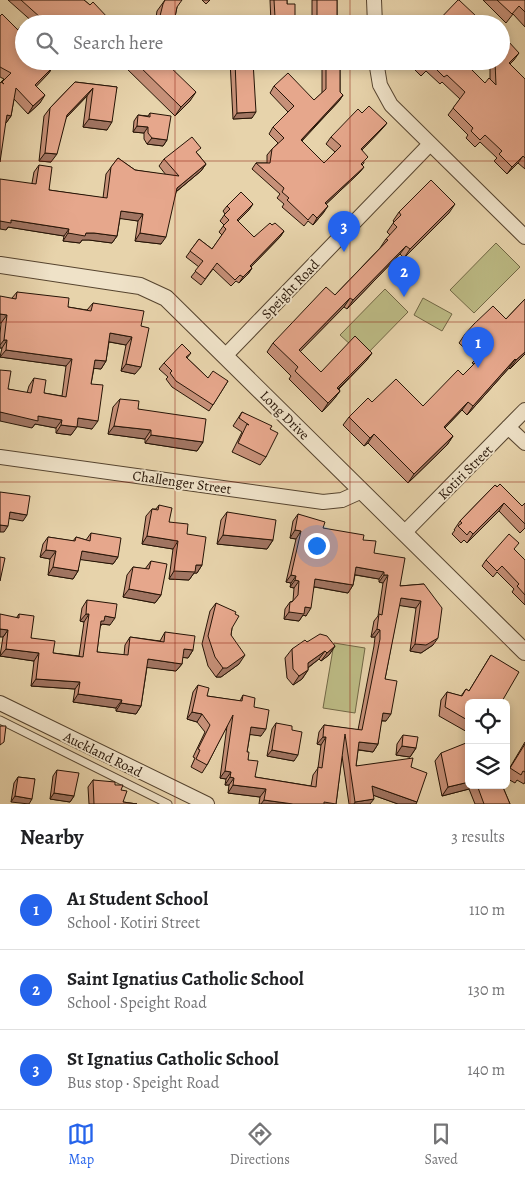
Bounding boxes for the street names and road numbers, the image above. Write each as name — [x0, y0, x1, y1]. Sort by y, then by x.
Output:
street label: Speight Road — [257, 255, 324, 323]
street label: Long Drive — [256, 386, 314, 444]
street label: Kotiri Street — [434, 440, 497, 504]
street label: Challenger Street — [131, 466, 233, 499]
street label: Auckland Road — [59, 727, 146, 782]

